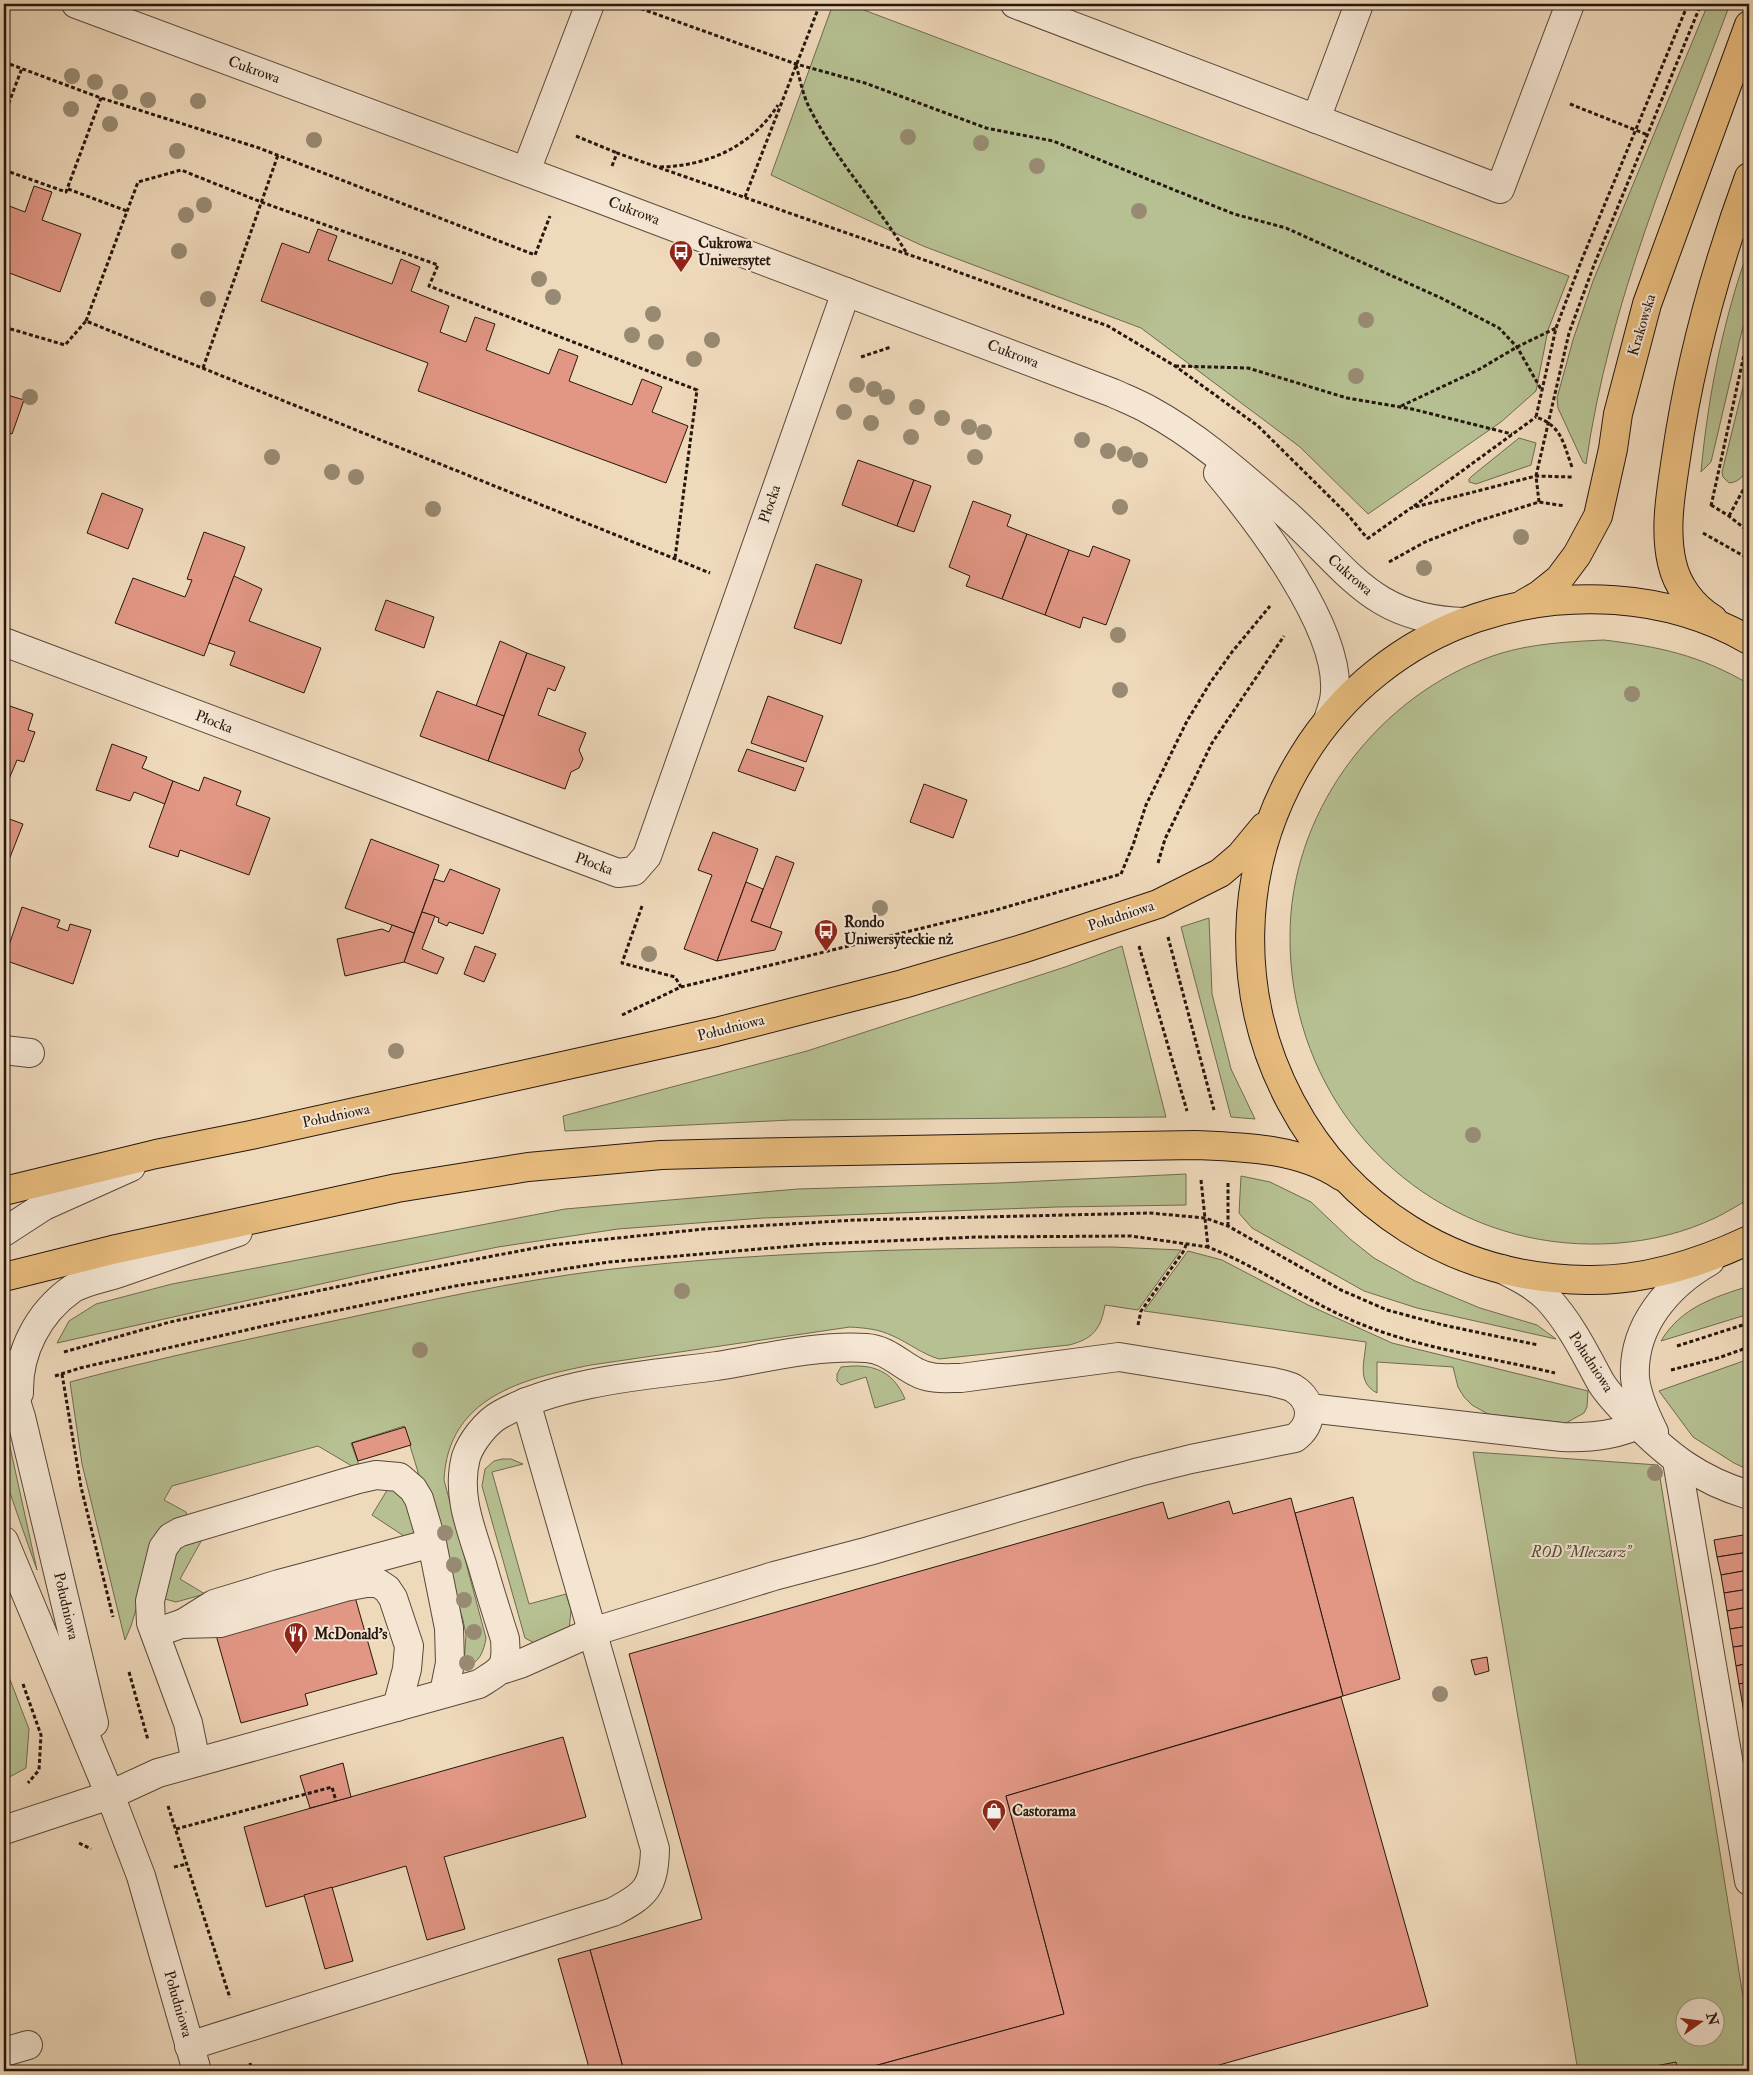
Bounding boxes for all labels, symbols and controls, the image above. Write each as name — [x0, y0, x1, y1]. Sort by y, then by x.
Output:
street label: Cukrowa — [225, 52, 283, 88]
street label: Cukrowa — [605, 192, 663, 230]
place label: Cukrowa Uniwersytet — [698, 234, 771, 271]
bus stop icon: Cukrowa Uniwersytet — [668, 239, 694, 273]
street label: Krakowska — [1624, 291, 1661, 358]
street label: Cukrowa — [984, 335, 1042, 373]
street label: Płocka — [755, 482, 786, 526]
street label: Cukrowa — [1323, 550, 1377, 600]
street label: Płocka — [192, 706, 236, 738]
street label: Płocka — [572, 848, 616, 880]
street label: Południowa — [1085, 896, 1157, 936]
place label: Rondo Uniwersyteckie nż — [844, 913, 954, 950]
bus stop icon: Rondo Uniwersyteckie nż — [813, 918, 839, 952]
street label: Południowa — [695, 1010, 767, 1046]
street label: Południowa — [300, 1099, 372, 1132]
street label: Południowa — [1564, 1328, 1618, 1397]
park label: ROD "Mleczarz" — [1530, 1543, 1633, 1562]
street label: Południowa — [49, 1570, 83, 1642]
restaurant icon: McDonald's — [283, 1621, 309, 1655]
place label: McDonald's — [313, 1625, 387, 1644]
shop icon: Castorama — [981, 1798, 1007, 1832]
place label: Castorama — [1012, 1802, 1077, 1821]
street label: Południowa — [159, 1968, 197, 2040]
north arrow — [1676, 1998, 1726, 2048]
text: N — [1702, 2010, 1722, 2028]

